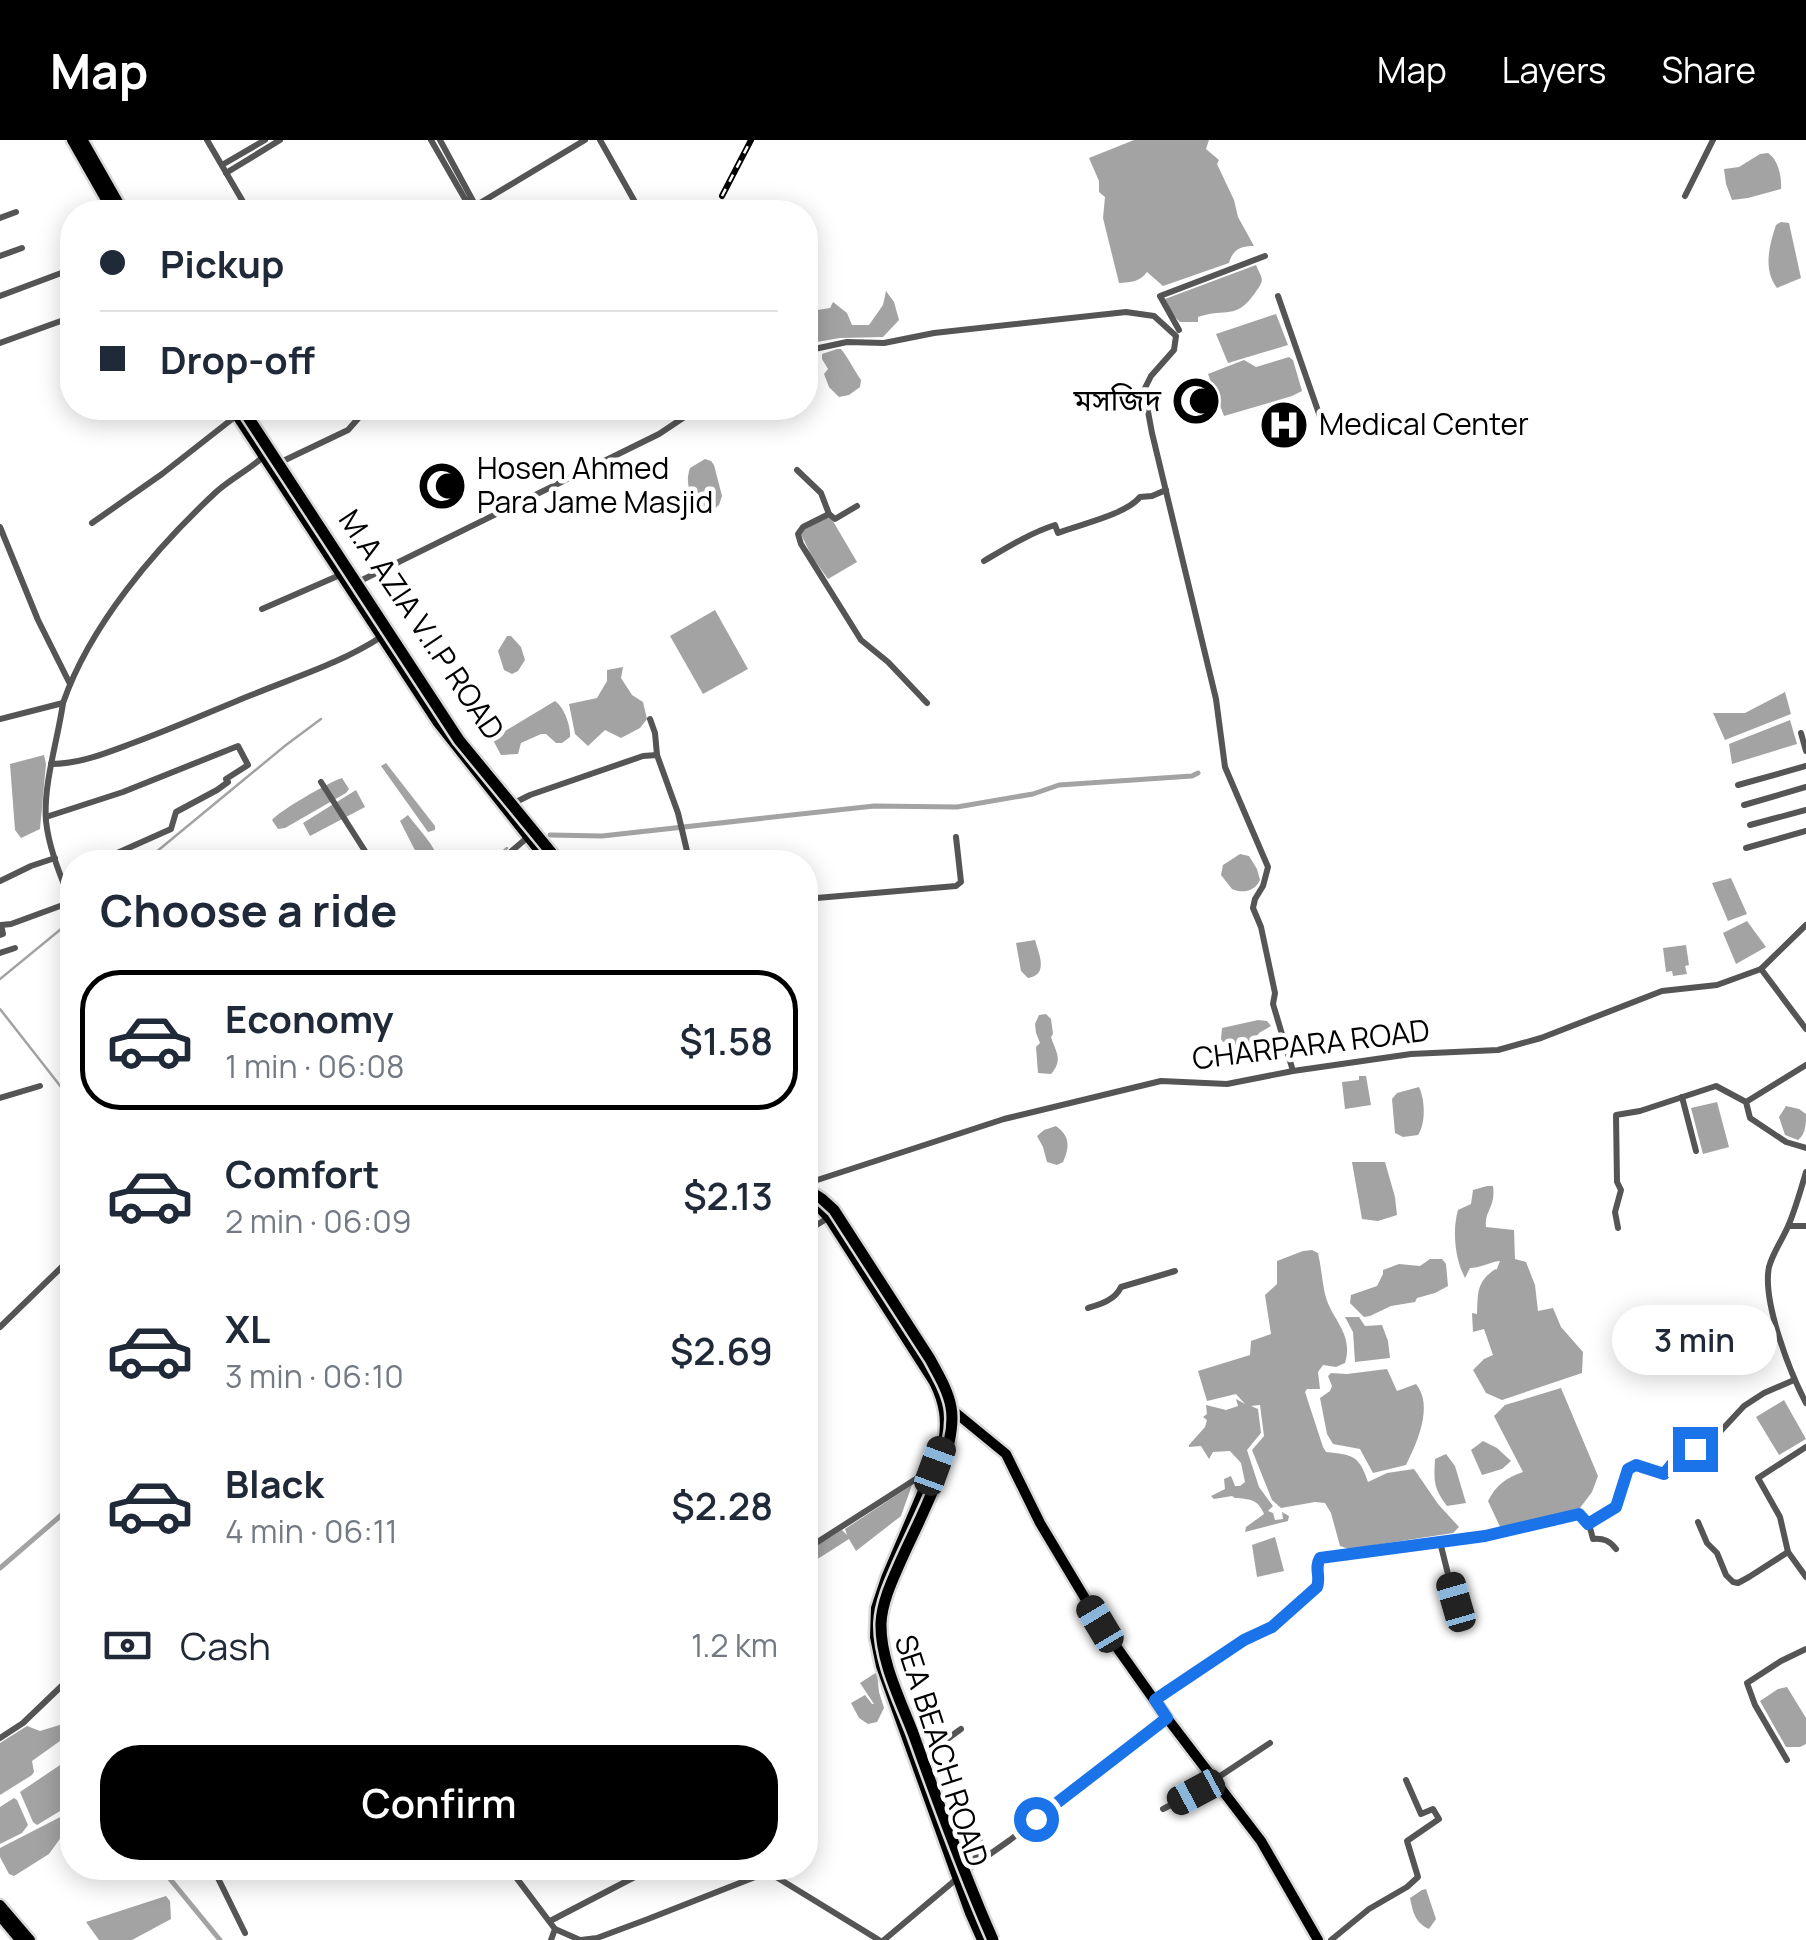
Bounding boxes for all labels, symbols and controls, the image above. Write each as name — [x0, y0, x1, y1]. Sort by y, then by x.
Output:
text: Map — [50, 38, 148, 103]
text: Map — [1377, 46, 1447, 94]
text: Layers — [1502, 46, 1606, 94]
text: Share — [1661, 46, 1756, 94]
text: Pickup — [160, 237, 284, 289]
text: Drop-off — [160, 333, 315, 385]
mosque icon: মসজিদ — [1170, 375, 1222, 427]
place label: মসজিদ — [1073, 379, 1161, 420]
hospital icon: Medical Center — [1258, 399, 1310, 451]
place label: Medical Center — [1319, 403, 1529, 444]
place label: Hosen Ahmed Para Jame Masjid — [477, 447, 713, 522]
mosque icon: Hosen Ahmed Para Jame Masjid — [416, 460, 468, 512]
street label: M.A AZIA V.I.P ROAD — [330, 501, 514, 747]
text: Choose a ride — [100, 879, 397, 941]
text: Economy — [225, 992, 394, 1044]
icon: car — [105, 995, 195, 1085]
street label: CHARPARA ROAD — [1190, 1009, 1432, 1078]
text: $1.58 — [679, 1014, 773, 1066]
text: 1 min · 06:08 — [225, 1044, 405, 1088]
text: Comfort — [225, 1147, 379, 1199]
icon: car — [105, 1150, 195, 1240]
text: $2.13 — [683, 1169, 773, 1221]
text: 2 min · 06:09 — [225, 1199, 412, 1243]
text: XL — [225, 1302, 270, 1354]
callout: 3 min — [1612, 1304, 1778, 1374]
icon: car — [105, 1305, 195, 1395]
text: 3 min — [1654, 1318, 1735, 1362]
text: $2.69 — [670, 1324, 773, 1376]
text: 3 min · 06:10 — [225, 1354, 404, 1398]
route end — [1673, 1427, 1718, 1472]
car — [911, 1433, 959, 1499]
text: Black — [225, 1457, 324, 1509]
icon: car — [105, 1460, 195, 1550]
text: $2.28 — [671, 1479, 773, 1531]
text: 4 min · 06:11 — [225, 1509, 398, 1553]
car — [1433, 1569, 1479, 1635]
car — [1072, 1591, 1128, 1657]
icon: cash — [100, 1618, 155, 1673]
text: Cash — [180, 1619, 271, 1671]
text: 1.2 km — [691, 1623, 778, 1667]
street label: SEA BEACH ROAD — [886, 1629, 999, 1872]
button: Confirm — [100, 1745, 778, 1860]
car — [1162, 1765, 1230, 1819]
route start — [1014, 1797, 1059, 1842]

